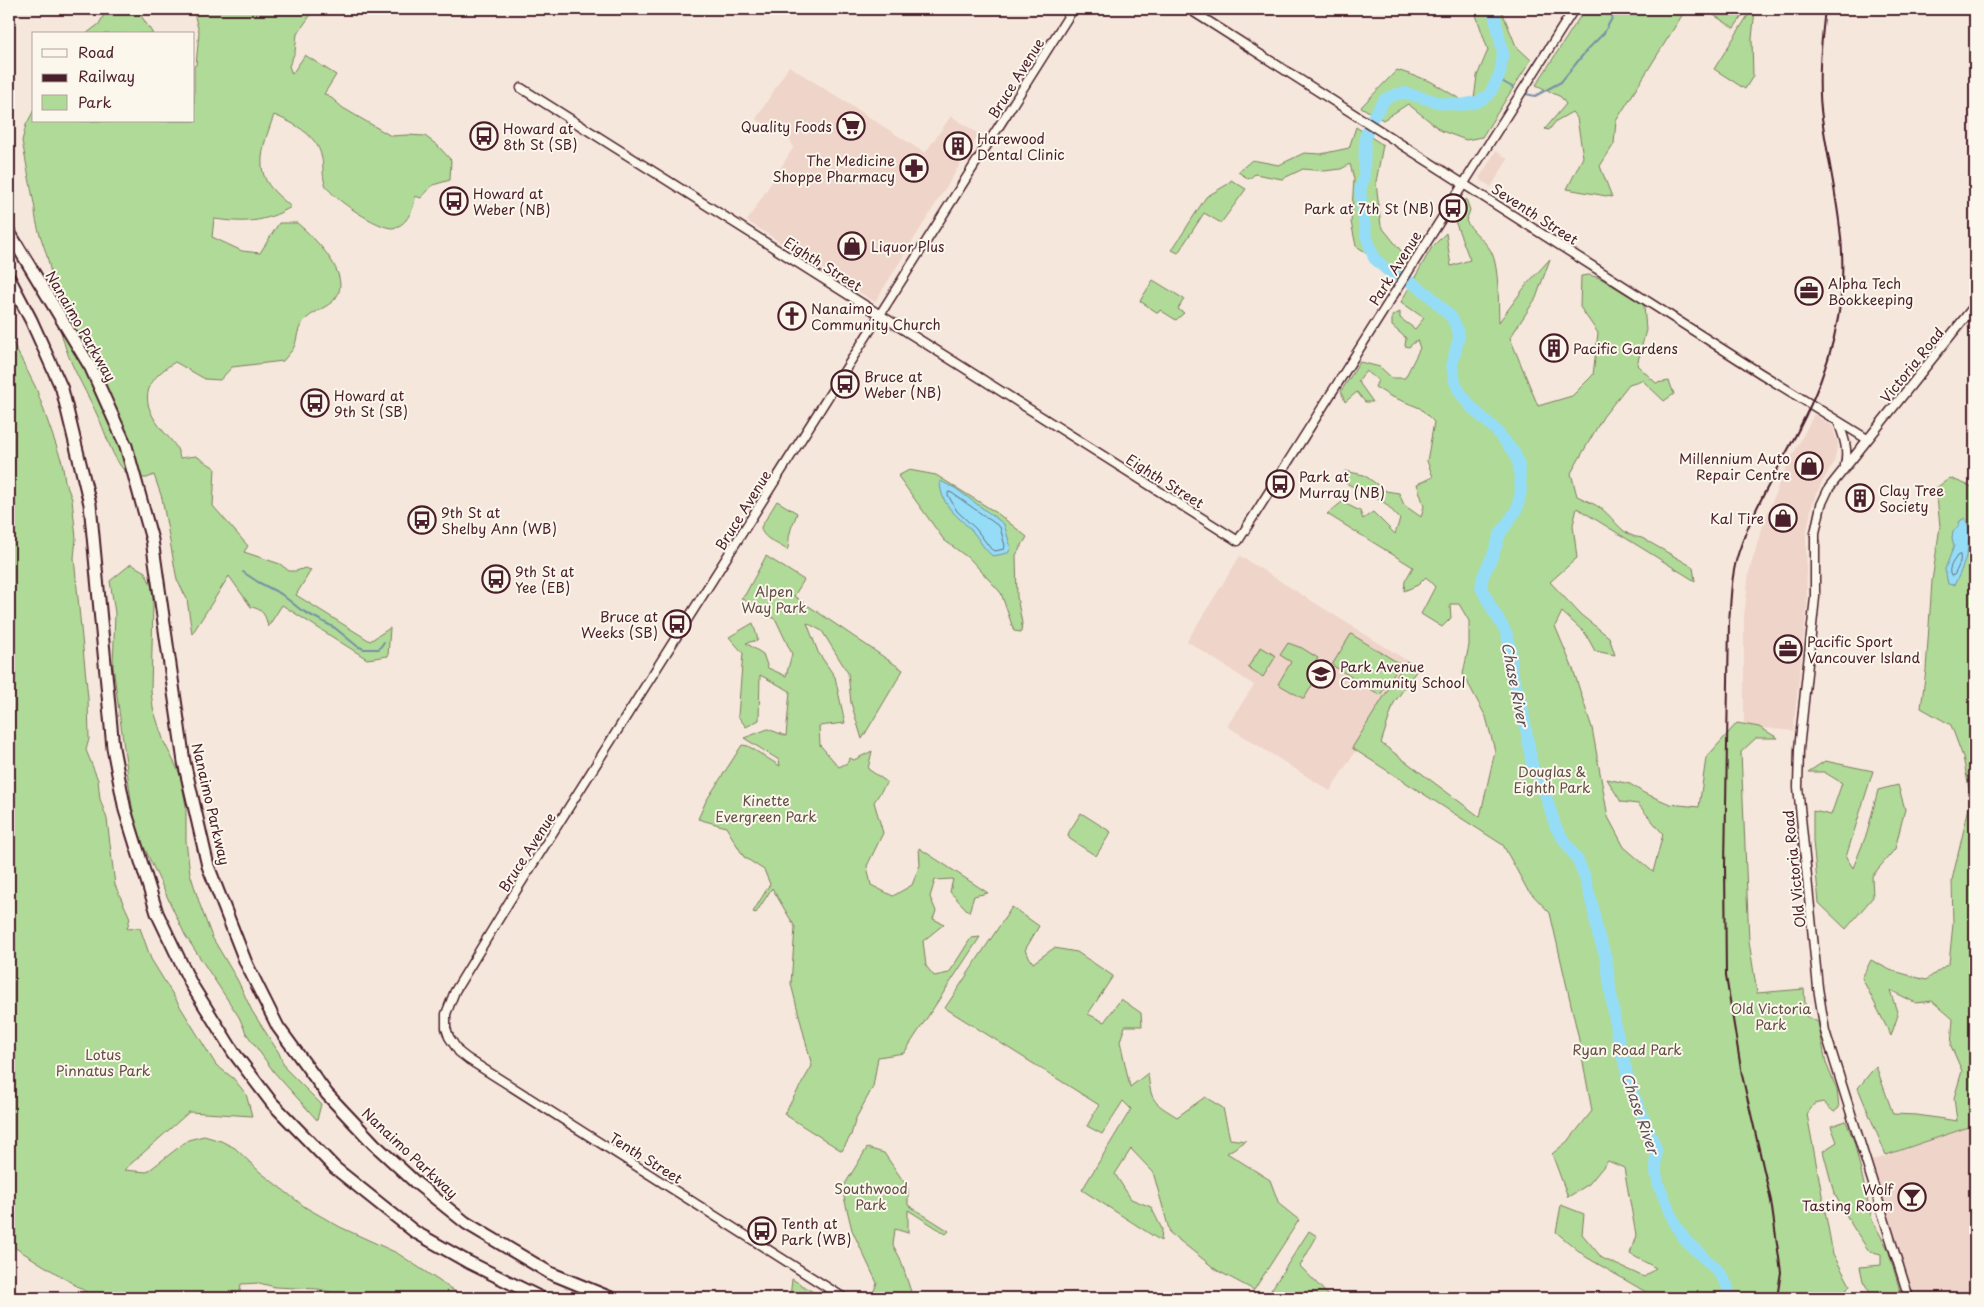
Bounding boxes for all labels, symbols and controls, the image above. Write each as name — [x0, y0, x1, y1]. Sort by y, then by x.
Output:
legend — [32, 32, 195, 122]
street label: Bruce Avenue — [983, 34, 1049, 122]
text: Road — [78, 40, 114, 63]
text: Railway — [78, 64, 135, 87]
text: Park — [78, 90, 112, 113]
supermarket icon: Quality Foods — [836, 111, 866, 141]
place label: Quality Foods — [741, 116, 832, 137]
place label: Howard at 8th St (SB) — [503, 118, 578, 155]
bus stop icon: Howard at 8th St (SB) — [469, 121, 499, 151]
place label: Harewood Dental Clinic — [977, 128, 1065, 165]
building icon: Harewood Dental Clinic — [943, 131, 973, 161]
place label: The Medicine Shoppe Pharmacy — [772, 150, 895, 187]
pharmacy icon: The Medicine Shoppe Pharmacy — [899, 153, 929, 183]
street label: Seventh Street — [1488, 178, 1583, 250]
place label: Howard at Weber (NB) — [473, 183, 551, 220]
bus stop icon: Howard at Weber (NB) — [439, 186, 469, 216]
bus stop icon: Park at 7th St (NB) — [1438, 193, 1468, 223]
place label: Park at 7th St (NB) — [1304, 198, 1434, 219]
street label: Park Avenue — [1364, 226, 1426, 309]
shop icon: Liquor Plus — [837, 231, 867, 261]
street label: Eighth Street — [780, 232, 866, 296]
place label: Liquor Plus — [871, 236, 944, 257]
street label: Nanaimo Parkway — [41, 267, 121, 385]
place label: Alpha Tech Bookkeeping — [1828, 273, 1913, 310]
office icon: Alpha Tech Bookkeeping — [1794, 276, 1824, 306]
place label: Nanaimo Community Church — [811, 298, 941, 335]
church icon: Nanaimo Community Church — [777, 301, 807, 331]
street label: Victoria Road — [1875, 323, 1949, 407]
building icon: Pacific Gardens — [1539, 333, 1569, 363]
place label: Pacific Gardens — [1573, 338, 1678, 359]
place label: Bruce at Weber (NB) — [864, 366, 942, 403]
bus stop icon: Bruce at Weber (NB) — [830, 369, 860, 399]
place label: Howard at 9th St (SB) — [334, 385, 408, 422]
bus stop icon: Howard at 9th St (SB) — [300, 388, 330, 418]
place label: Millennium Auto Repair Centre — [1679, 448, 1790, 485]
street label: Eighth Street — [1122, 449, 1208, 513]
shop icon: Millennium Auto Repair Centre — [1794, 451, 1824, 481]
street label: Bruce Avenue — [710, 466, 776, 554]
place label: Park at Murray (NB) — [1299, 466, 1385, 503]
bus stop icon: Park at Murray (NB) — [1265, 469, 1295, 499]
place label: Clay Tree Society — [1879, 480, 1944, 517]
building icon: Clay Tree Society — [1845, 483, 1875, 513]
place label: 9th St at Shelby Ann (WB) — [441, 502, 557, 539]
shop icon: Kal Tire — [1768, 503, 1798, 533]
bus stop icon: 9th St at Shelby Ann (WB) — [407, 505, 437, 535]
place label: Kal Tire — [1710, 508, 1764, 529]
place label: 9th St at Yee (EB) — [515, 561, 575, 598]
bus stop icon: 9th St at Yee (EB) — [481, 564, 511, 594]
park label: Alpen Way Park — [741, 581, 807, 618]
place label: Bruce at Weeks (SB) — [581, 606, 658, 643]
bus stop icon: Bruce at Weeks (SB) — [662, 609, 692, 639]
place label: Pacific Sport Vancouver Island — [1807, 631, 1920, 668]
office icon: Pacific Sport Vancouver Island — [1773, 634, 1803, 664]
water label: Chase River — [1497, 640, 1536, 730]
place label: Park Avenue Community School — [1340, 656, 1465, 693]
school or university icon: Park Avenue Community School — [1306, 659, 1336, 689]
street label: Nanaimo Parkway — [187, 741, 235, 867]
park label: Douglas & Eighth Park — [1513, 761, 1591, 798]
park label: Kinette Evergreen Park — [715, 790, 817, 827]
street label: Bruce Avenue — [493, 808, 561, 896]
street label: Old Victoria Road — [1777, 809, 1811, 929]
park label: Old Victoria Park — [1731, 998, 1811, 1035]
park label: Ryan Road Park — [1572, 1039, 1682, 1060]
park label: Lotus Pinnatus Park — [56, 1044, 151, 1081]
water label: Chase River — [1616, 1069, 1666, 1159]
street label: Nanaimo Parkway — [357, 1103, 463, 1203]
street label: Tenth Street — [605, 1127, 687, 1189]
park label: Southwood Park — [834, 1178, 908, 1215]
place label: Wolf Tasting Room — [1802, 1179, 1895, 1216]
bar icon: Wolf Tasting Room — [1897, 1182, 1927, 1212]
place label: Tenth at Park (WB) — [781, 1213, 852, 1250]
bus stop icon: Tenth at Park (WB) — [747, 1216, 777, 1246]

